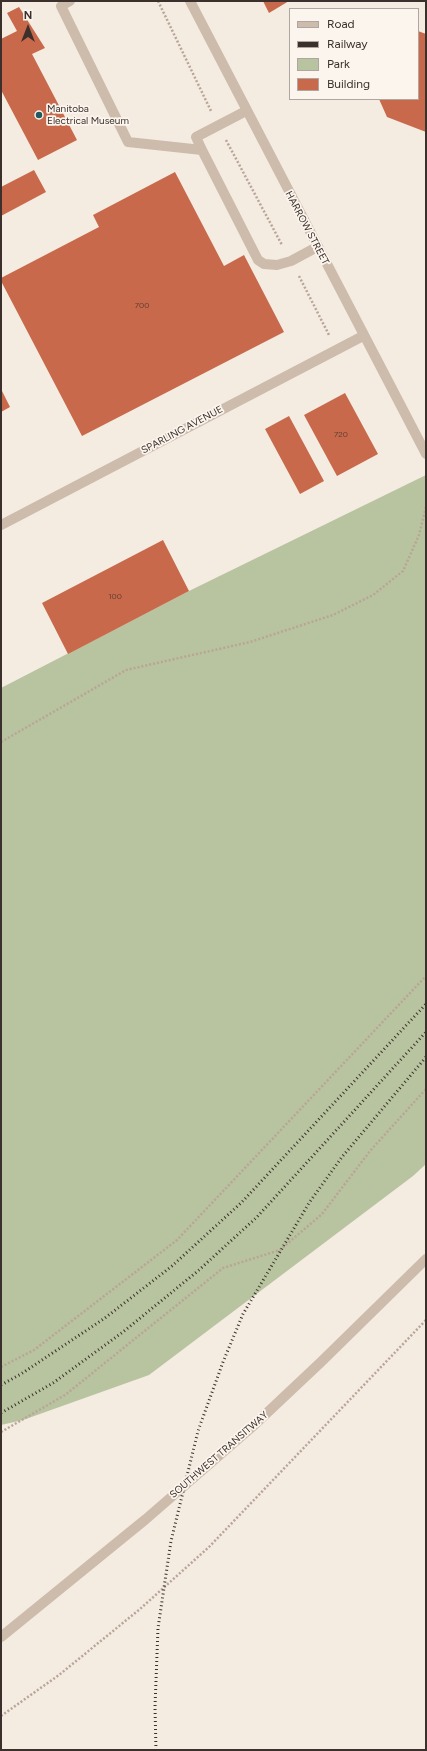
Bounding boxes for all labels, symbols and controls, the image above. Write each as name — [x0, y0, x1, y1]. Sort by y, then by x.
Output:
north arrow — [8, 8, 48, 48]
legend — [289, 8, 419, 100]
text: N — [24, 9, 32, 22]
text: Road — [327, 17, 355, 31]
text: Railway — [327, 37, 368, 51]
text: Park — [327, 57, 350, 71]
text: Building — [327, 77, 370, 91]
place label: Manitoba Electrical Museum — [47, 103, 129, 126]
marker: Manitoba Electrical Museum — [34, 110, 44, 120]
street label: HARROW STREET — [282, 189, 332, 267]
house number: 700 — [135, 301, 149, 311]
street label: SPARLING AVENUE — [139, 403, 225, 457]
house number: 720 — [334, 430, 348, 440]
house number: 100 — [108, 592, 122, 602]
street label: SOUTHWEST TRANSITWAY — [167, 1409, 271, 1501]

